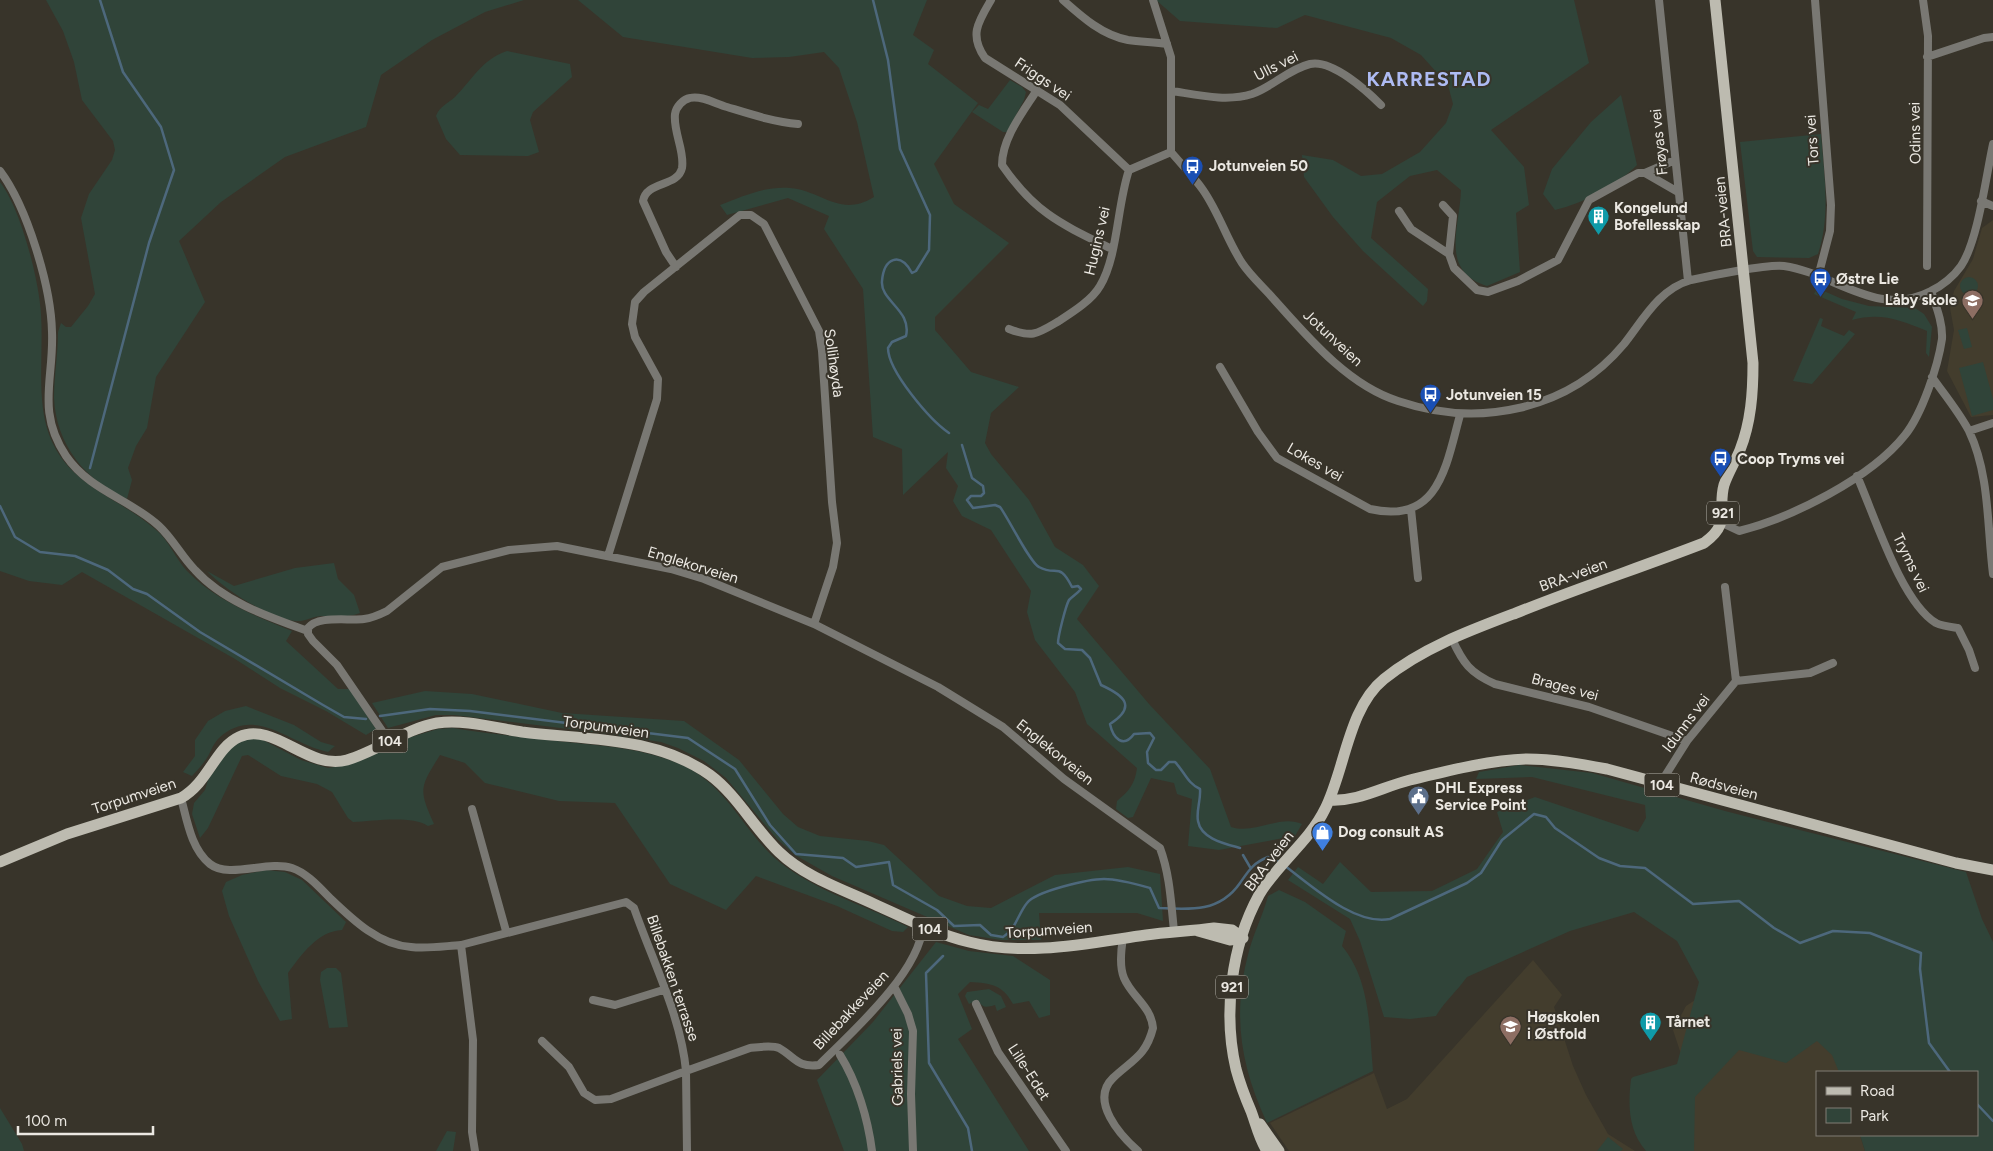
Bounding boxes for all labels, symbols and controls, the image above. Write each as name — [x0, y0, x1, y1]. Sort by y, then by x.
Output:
street label: Ulls vei — [1251, 47, 1301, 85]
street label: Friggs vei — [1011, 54, 1075, 104]
district label: KARRESTAD — [1367, 67, 1492, 91]
street label: Odins vei — [1905, 102, 1925, 164]
street label: Frøyas vei — [1647, 108, 1671, 176]
street label: Tors vei — [1801, 114, 1823, 166]
bus stop icon: Jotunveien 50 — [1181, 154, 1205, 185]
place label: Jotunveien 50 — [1209, 157, 1308, 175]
street label: BRA-veien — [1710, 176, 1736, 248]
place label: Kongelund Bofellesskap — [1614, 199, 1700, 234]
street label: Hugins vei — [1080, 205, 1114, 277]
building icon: Kongelund Bofellesskap — [1586, 205, 1610, 236]
bus stop icon: Østre Lie — [1808, 267, 1832, 298]
place label: Østre Lie — [1836, 270, 1899, 288]
school or university icon: Låby skole — [1961, 288, 1985, 319]
place label: Låby skole — [1885, 291, 1958, 309]
street label: Jotunveien — [1300, 306, 1366, 370]
street label: Sollihøyda — [820, 328, 848, 398]
bus stop icon: Jotunveien 15 — [1418, 383, 1442, 414]
place label: Jotunveien 15 — [1446, 386, 1542, 404]
street label: Lokes vei — [1284, 439, 1346, 485]
bus stop icon: Coop Tryms vei — [1709, 447, 1733, 478]
place label: Coop Tryms vei — [1737, 450, 1844, 468]
road number: 921 — [1707, 502, 1739, 524]
street label: Tryms vei — [1889, 531, 1933, 595]
street label: Englekorveien — [645, 543, 741, 587]
street label: BRA-veien — [1537, 554, 1609, 596]
street label: Brages vei — [1529, 669, 1601, 705]
street label: Idunns vei — [1658, 690, 1714, 756]
street label: Torpumveien — [562, 712, 650, 742]
street label: Englekorveien — [1013, 715, 1097, 789]
road number: 104 — [372, 729, 408, 752]
street label: Rødsveien — [1688, 768, 1760, 804]
street label: Torpumveien — [90, 774, 178, 818]
road number: 104 — [1644, 774, 1680, 796]
place label: DHL Express Service Point — [1435, 779, 1527, 814]
public building icon: DHL Express Service Point — [1407, 785, 1431, 816]
shop icon: Dog consult AS — [1310, 820, 1334, 851]
place label: Dog consult AS — [1338, 823, 1444, 841]
street label: BRA-veien — [1240, 827, 1298, 895]
street label: Billebakken terrasse — [643, 913, 703, 1043]
road number: 104 — [912, 918, 948, 941]
street label: Torpumveien — [1005, 918, 1093, 942]
street label: Billebakkeveien — [810, 967, 892, 1053]
road number: 921 — [1216, 976, 1248, 999]
place label: Høgskolen i Østfold — [1527, 1008, 1600, 1043]
building icon: Tårnet — [1638, 1010, 1662, 1041]
place label: Tårnet — [1666, 1013, 1710, 1031]
school or university icon: Høgskolen i Østfold — [1499, 1014, 1523, 1045]
street label: Gabriels vei — [887, 1028, 907, 1106]
street label: Lille-Edet — [1004, 1040, 1054, 1104]
legend — [1816, 1071, 1978, 1136]
text: Road — [1860, 1082, 1895, 1100]
scale bar — [18, 1104, 152, 1136]
text: Park — [1860, 1107, 1889, 1125]
text: 100 m — [25, 1112, 67, 1130]

